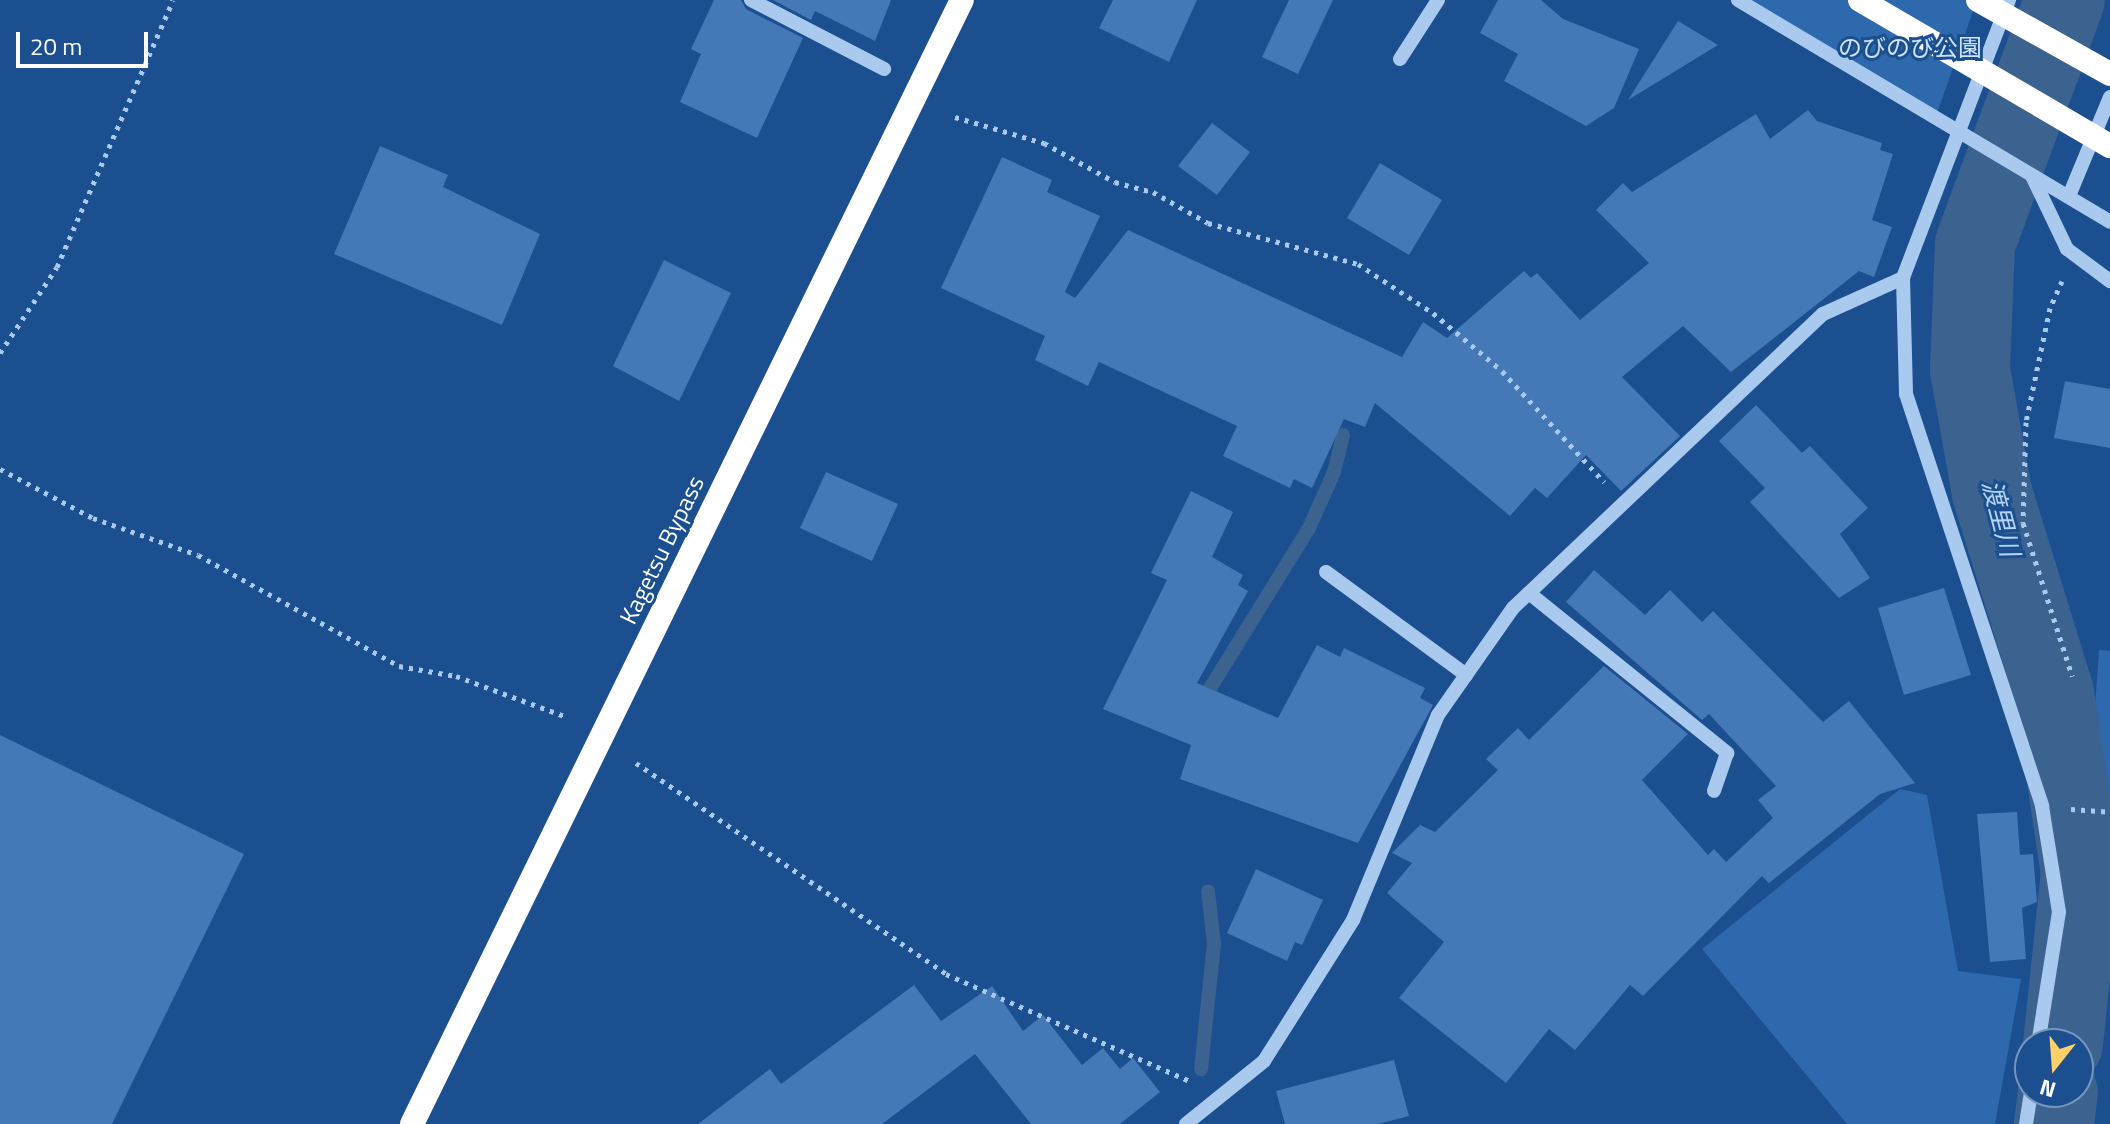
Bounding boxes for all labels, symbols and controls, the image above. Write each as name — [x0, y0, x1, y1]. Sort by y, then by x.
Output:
scale bar — [20, 16, 152, 66]
text: 20 m — [30, 28, 82, 64]
park label: のびのび公園 — [1838, 34, 1982, 62]
street label: Kagetsu Bypass — [614, 471, 710, 629]
water label: 渡里川 — [1976, 476, 2026, 560]
north arrow — [2014, 1028, 2094, 1108]
text: N — [2035, 1071, 2060, 1108]

